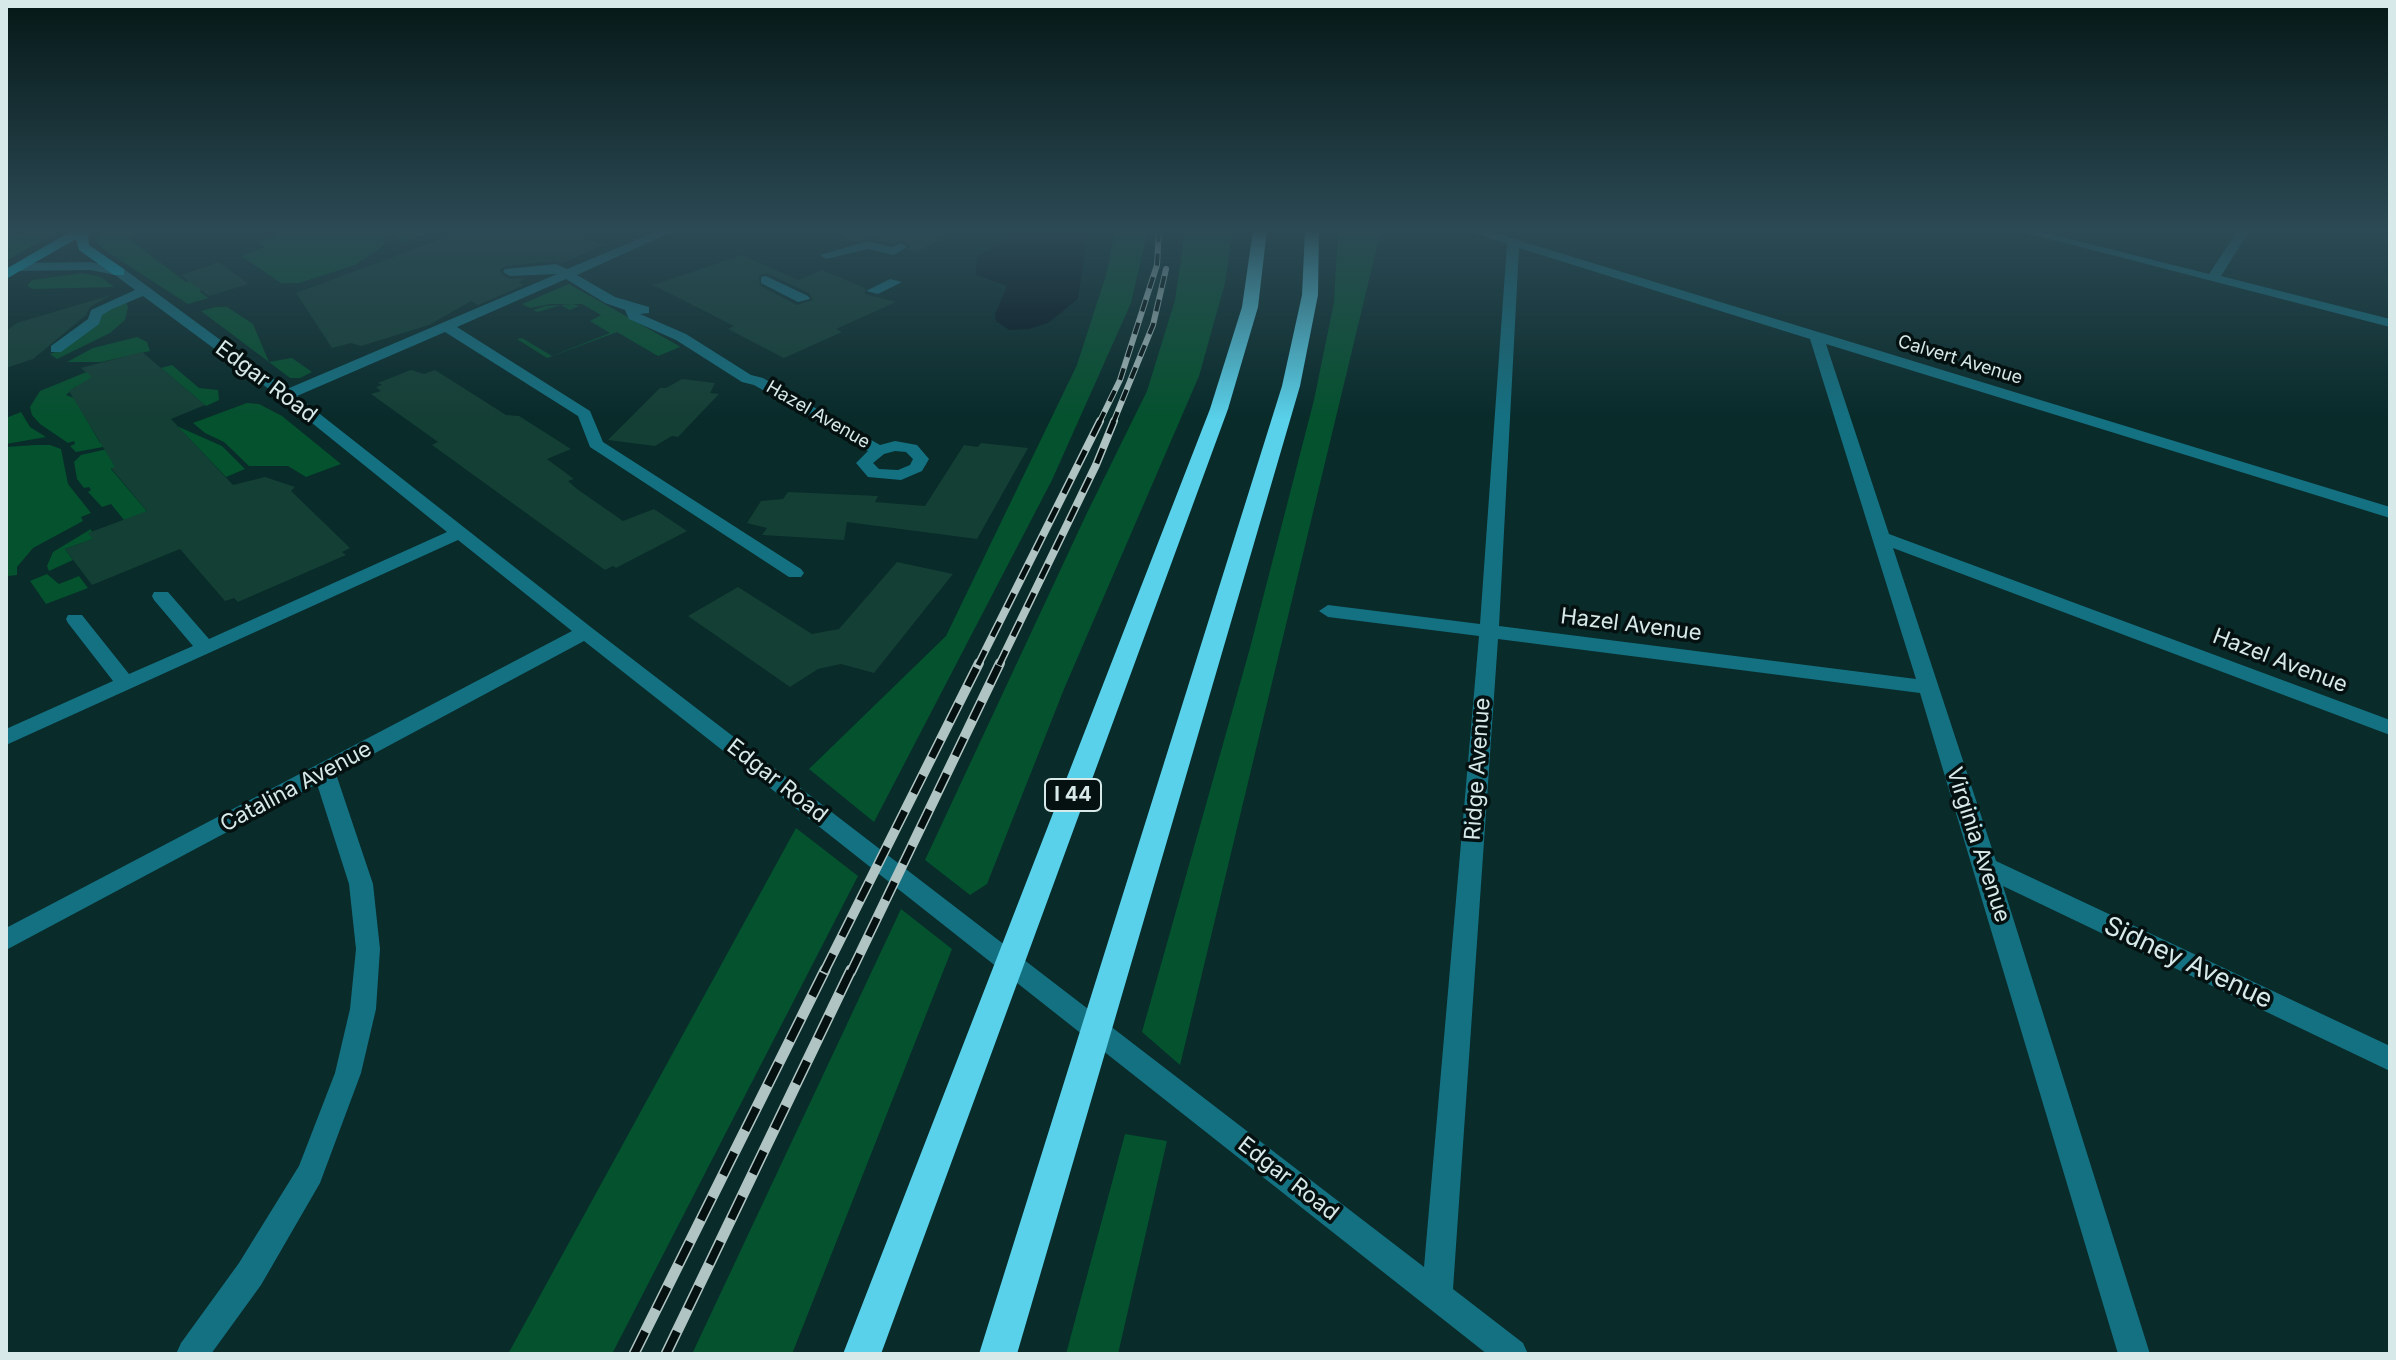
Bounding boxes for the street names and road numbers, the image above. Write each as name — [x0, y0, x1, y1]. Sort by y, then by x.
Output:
street label: Calvert Avenue — [1895, 331, 2025, 389]
street label: Edgar Road — [210, 335, 322, 429]
street label: Hazel Avenue — [762, 377, 874, 453]
street label: Hazel Avenue — [1559, 603, 1703, 647]
street label: Hazel Avenue — [2209, 623, 2351, 699]
street label: Ridge Avenue — [1460, 697, 1496, 841]
street label: Edgar Road — [722, 734, 832, 828]
street label: Catalina Avenue — [216, 736, 376, 838]
street label: Virginia Avenue — [1941, 764, 2015, 926]
road number: I 44 — [1045, 779, 1101, 811]
street label: Sidney Avenue — [2099, 910, 2277, 1016]
street label: Edgar Road — [1233, 1132, 1343, 1226]

